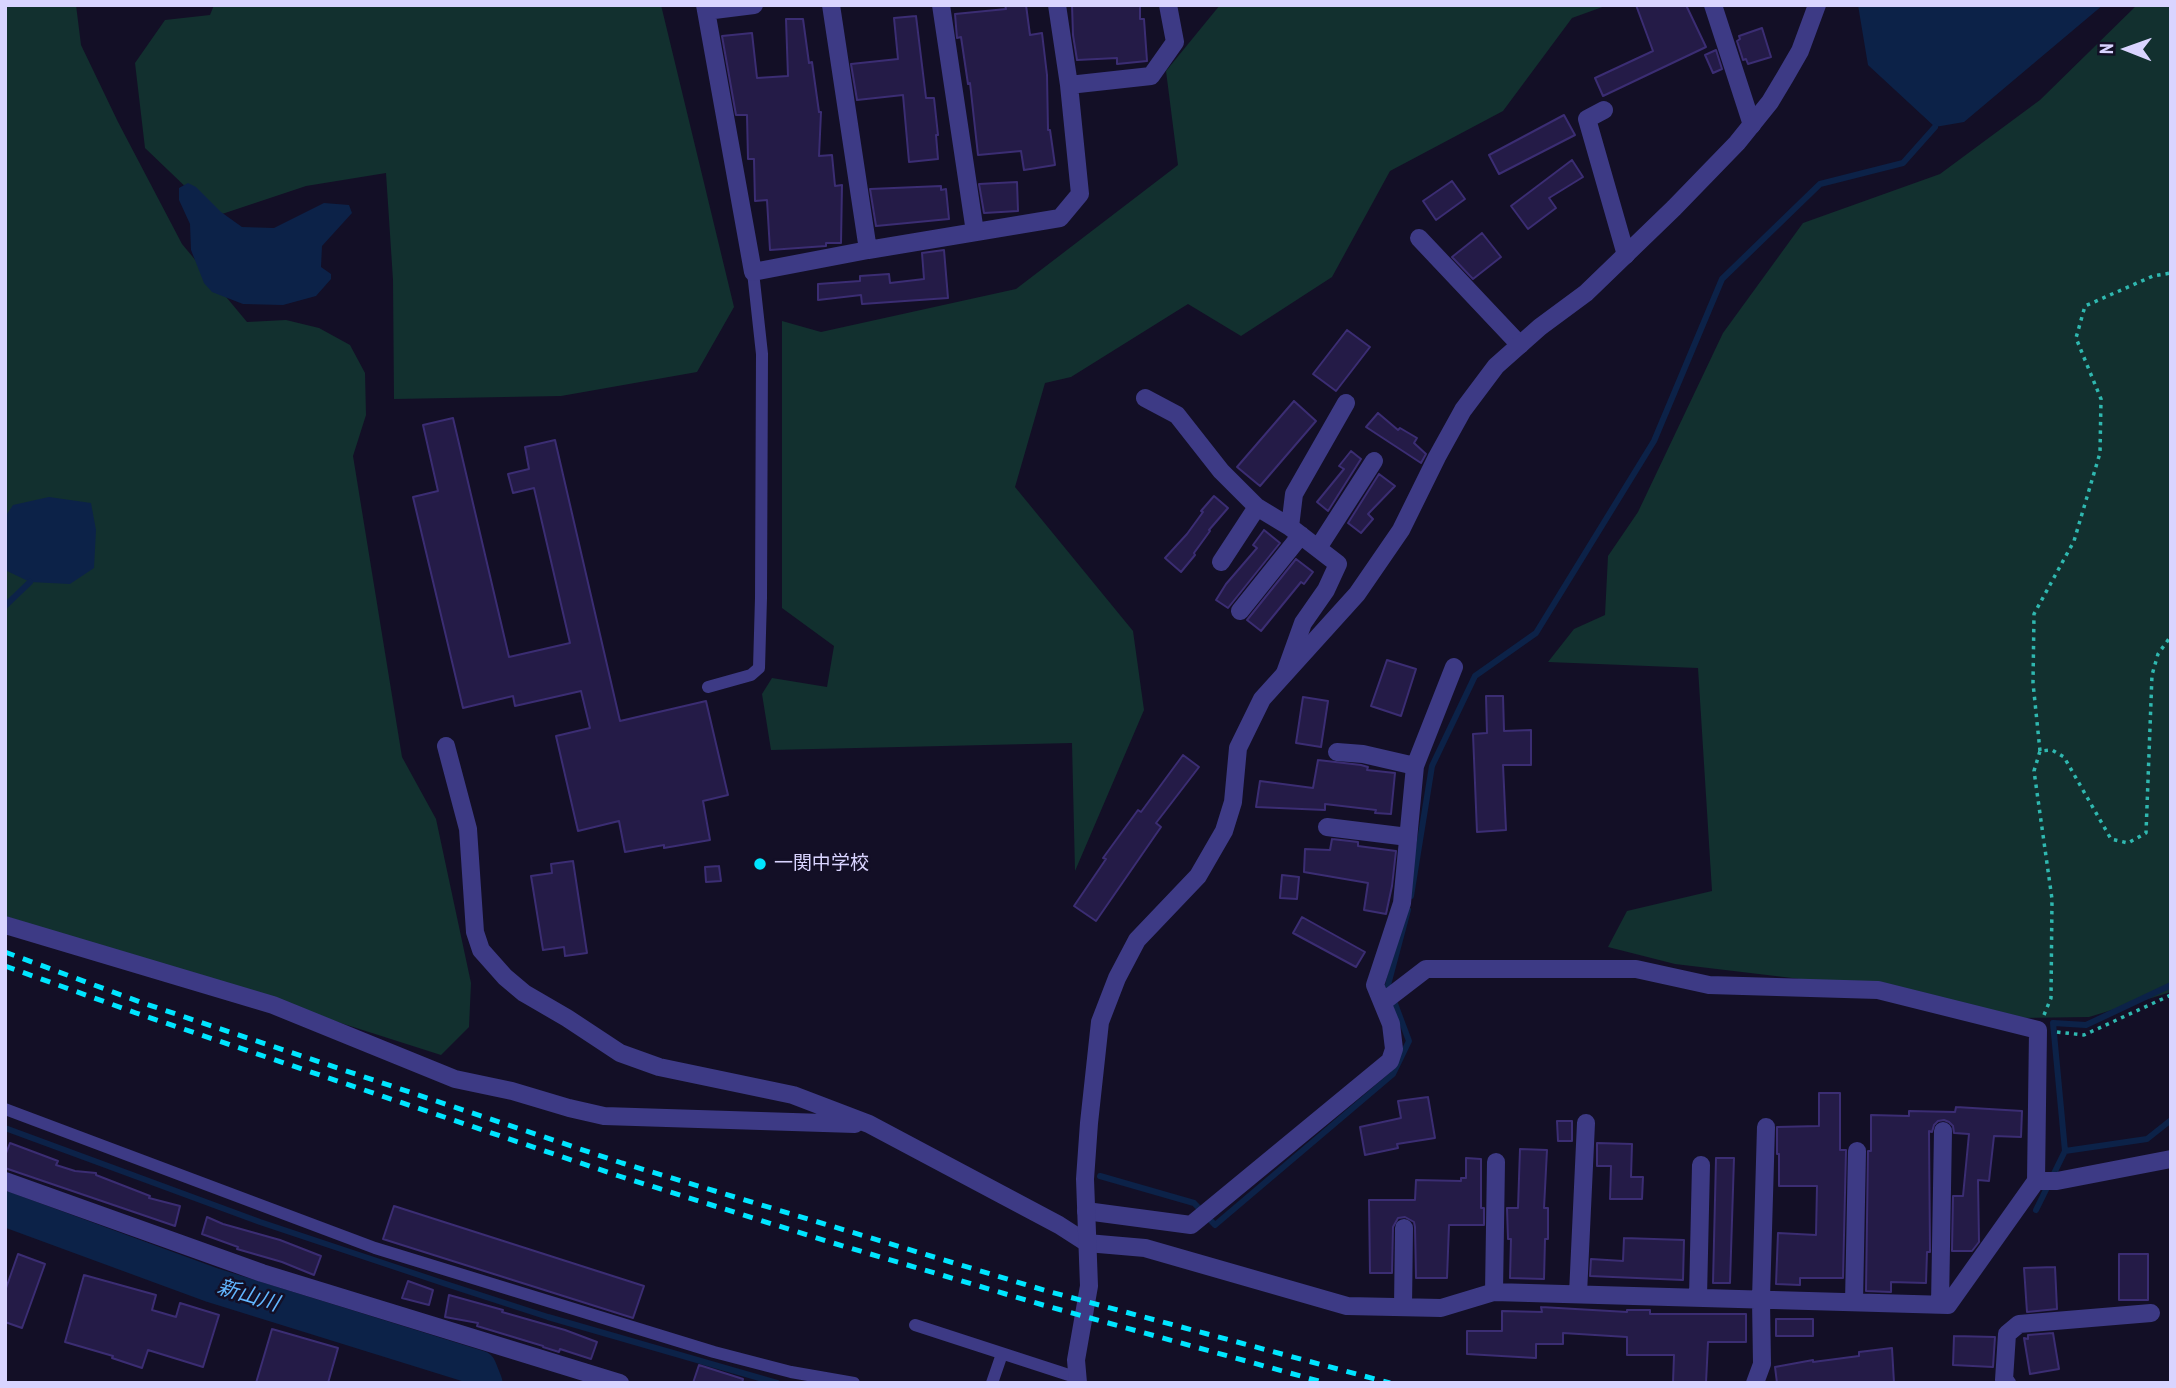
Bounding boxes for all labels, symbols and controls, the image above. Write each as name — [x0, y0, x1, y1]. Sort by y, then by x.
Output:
north arrow — [2092, 14, 2162, 84]
text: N — [2094, 43, 2118, 54]
place label: 一関中学校 — [774, 853, 869, 875]
marker: 一関中学校 — [752, 856, 768, 872]
water label: 新山川 — [214, 1275, 282, 1317]

